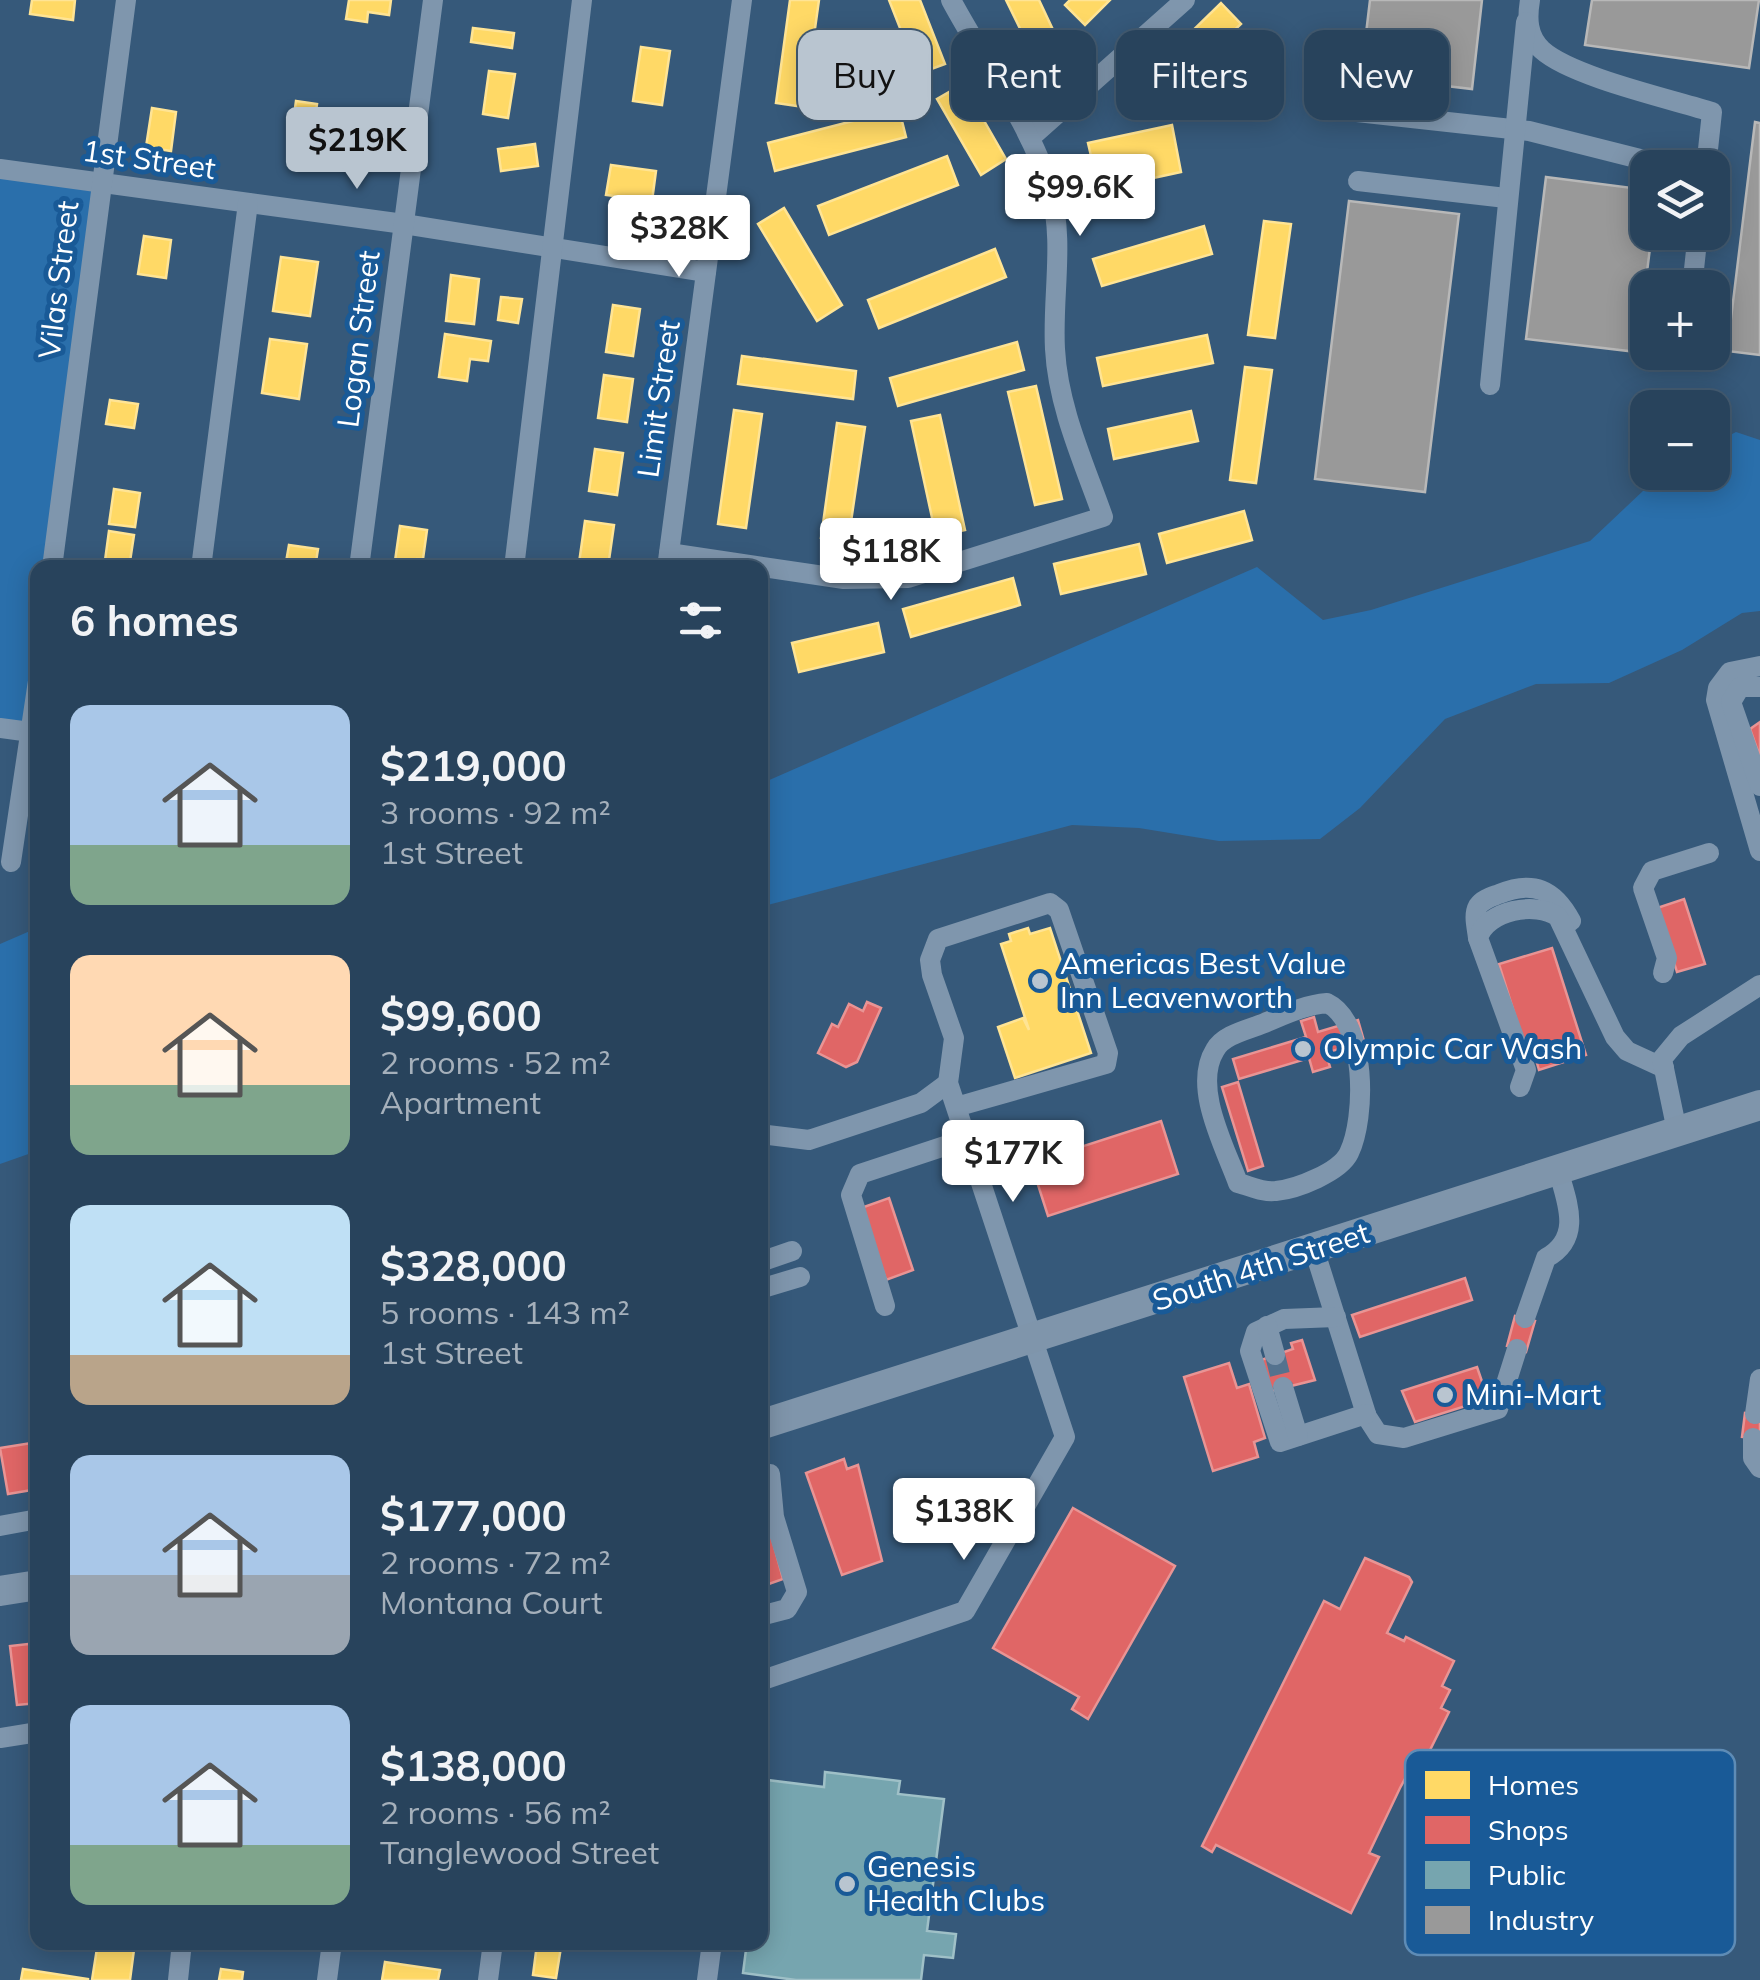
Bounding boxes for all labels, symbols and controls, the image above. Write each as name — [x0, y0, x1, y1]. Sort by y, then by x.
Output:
chip: Buy — [798, 30, 931, 120]
chip: Rent — [951, 30, 1096, 120]
chip: Filters — [1116, 30, 1284, 120]
chip: New — [1304, 30, 1449, 120]
pin: $219K — [287, 107, 427, 192]
text: $219K — [308, 119, 406, 159]
street label: 1st Street — [80, 131, 218, 187]
map controls — [1630, 150, 1730, 490]
button: layers — [1630, 150, 1730, 250]
pin: $99.6K — [999, 154, 1161, 239]
text: $99.6K — [1027, 166, 1133, 206]
pin: $328K — [609, 195, 749, 280]
street label: Vilas Street — [29, 199, 87, 361]
text: $328K — [630, 207, 728, 247]
street label: Logan Street — [328, 248, 388, 429]
button: + — [1630, 270, 1730, 370]
street label: Limit Street — [628, 318, 688, 480]
button: − — [1630, 390, 1730, 490]
pin: $118K — [821, 518, 961, 603]
text: $118K — [842, 530, 940, 570]
icon: filters — [673, 593, 728, 648]
text: 6 homes — [70, 594, 239, 647]
text: $219,000 — [380, 739, 567, 792]
icon: home — [150, 745, 270, 865]
text: 3 rooms · 92 m² — [380, 792, 611, 832]
text: 1st Street — [380, 832, 523, 872]
place label: Americas Best Value Inn Leavenworth — [1060, 944, 1346, 1016]
marker: Americas Best Value Inn Leavenworth — [1029, 970, 1051, 992]
text: $99,600 — [380, 989, 542, 1042]
icon: home — [150, 995, 270, 1115]
place label: Olympic Car Wash — [1323, 1029, 1582, 1067]
marker: Olympic Car Wash — [1292, 1038, 1314, 1060]
text: 2 rooms · 52 m² — [380, 1042, 611, 1082]
text: Apartment — [380, 1082, 541, 1122]
pin: $177K — [943, 1120, 1083, 1205]
text: $177K — [964, 1132, 1062, 1172]
street label: South 4th Street — [1147, 1213, 1374, 1319]
text: $328,000 — [380, 1239, 567, 1292]
icon: home — [150, 1245, 270, 1365]
text: 5 rooms · 143 m² — [380, 1292, 630, 1332]
text: 1st Street — [380, 1332, 523, 1372]
place label: Mini-Mart — [1465, 1375, 1601, 1413]
marker: Mini-Mart — [1434, 1384, 1456, 1406]
pin: $138K — [894, 1478, 1034, 1563]
text: $177,000 — [380, 1489, 567, 1542]
text: $138K — [915, 1490, 1013, 1530]
icon: home — [150, 1495, 270, 1615]
text: 2 rooms · 72 m² — [380, 1542, 611, 1582]
text: Montana Court — [380, 1582, 602, 1622]
text: $138,000 — [380, 1739, 567, 1792]
icon: home — [150, 1745, 270, 1865]
legend — [1405, 1750, 1735, 1955]
text: Homes — [1488, 1767, 1579, 1802]
text: 2 rooms · 56 m² — [380, 1792, 611, 1832]
text: Shops — [1488, 1812, 1569, 1847]
text: Tanglewood Street — [380, 1832, 659, 1872]
place label: Genesis Health Clubs — [867, 1847, 1045, 1919]
text: Public — [1488, 1857, 1566, 1892]
marker: Genesis Health Clubs — [836, 1873, 858, 1895]
text: Industry — [1488, 1902, 1594, 1937]

